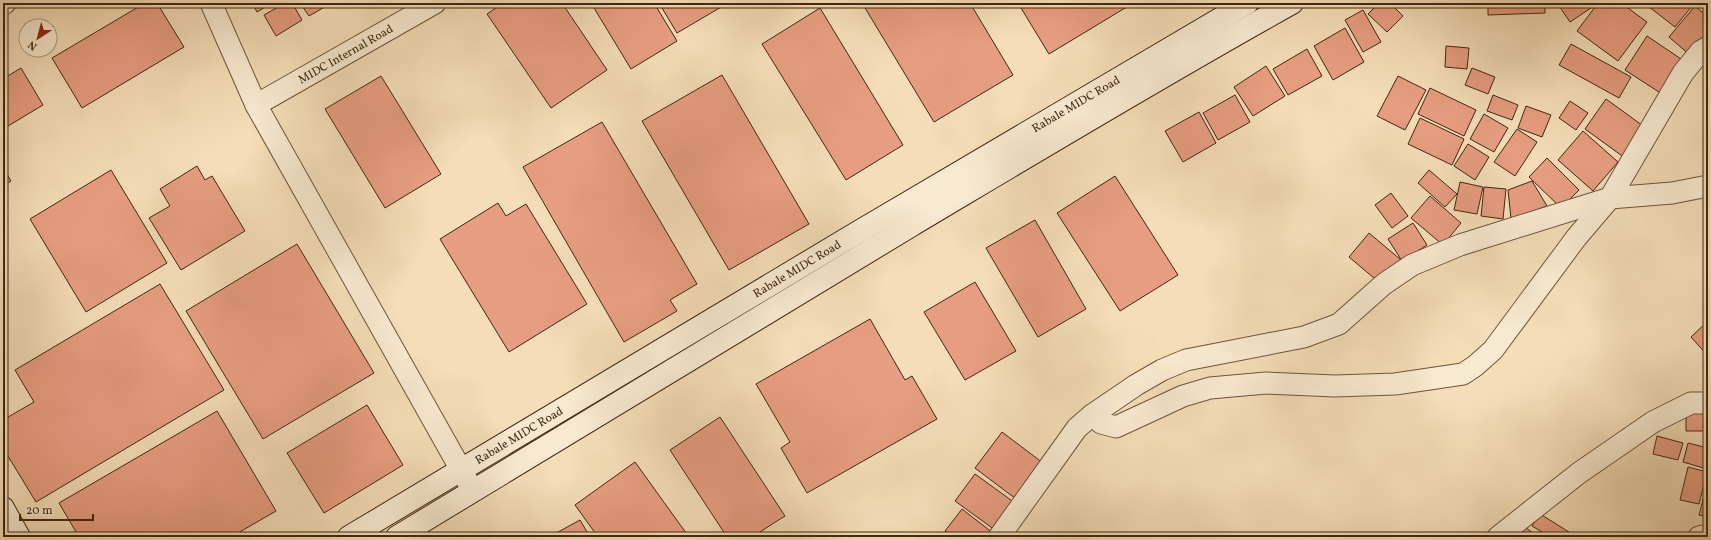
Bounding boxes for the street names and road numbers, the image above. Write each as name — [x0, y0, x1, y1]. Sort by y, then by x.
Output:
street label: MIDC Internal Road — [296, 21, 397, 88]
street label: Rabale MIDC Road — [1029, 72, 1124, 137]
street label: Rabale MIDC Road — [750, 237, 845, 302]
street label: Rabale MIDC Road — [472, 403, 567, 469]

